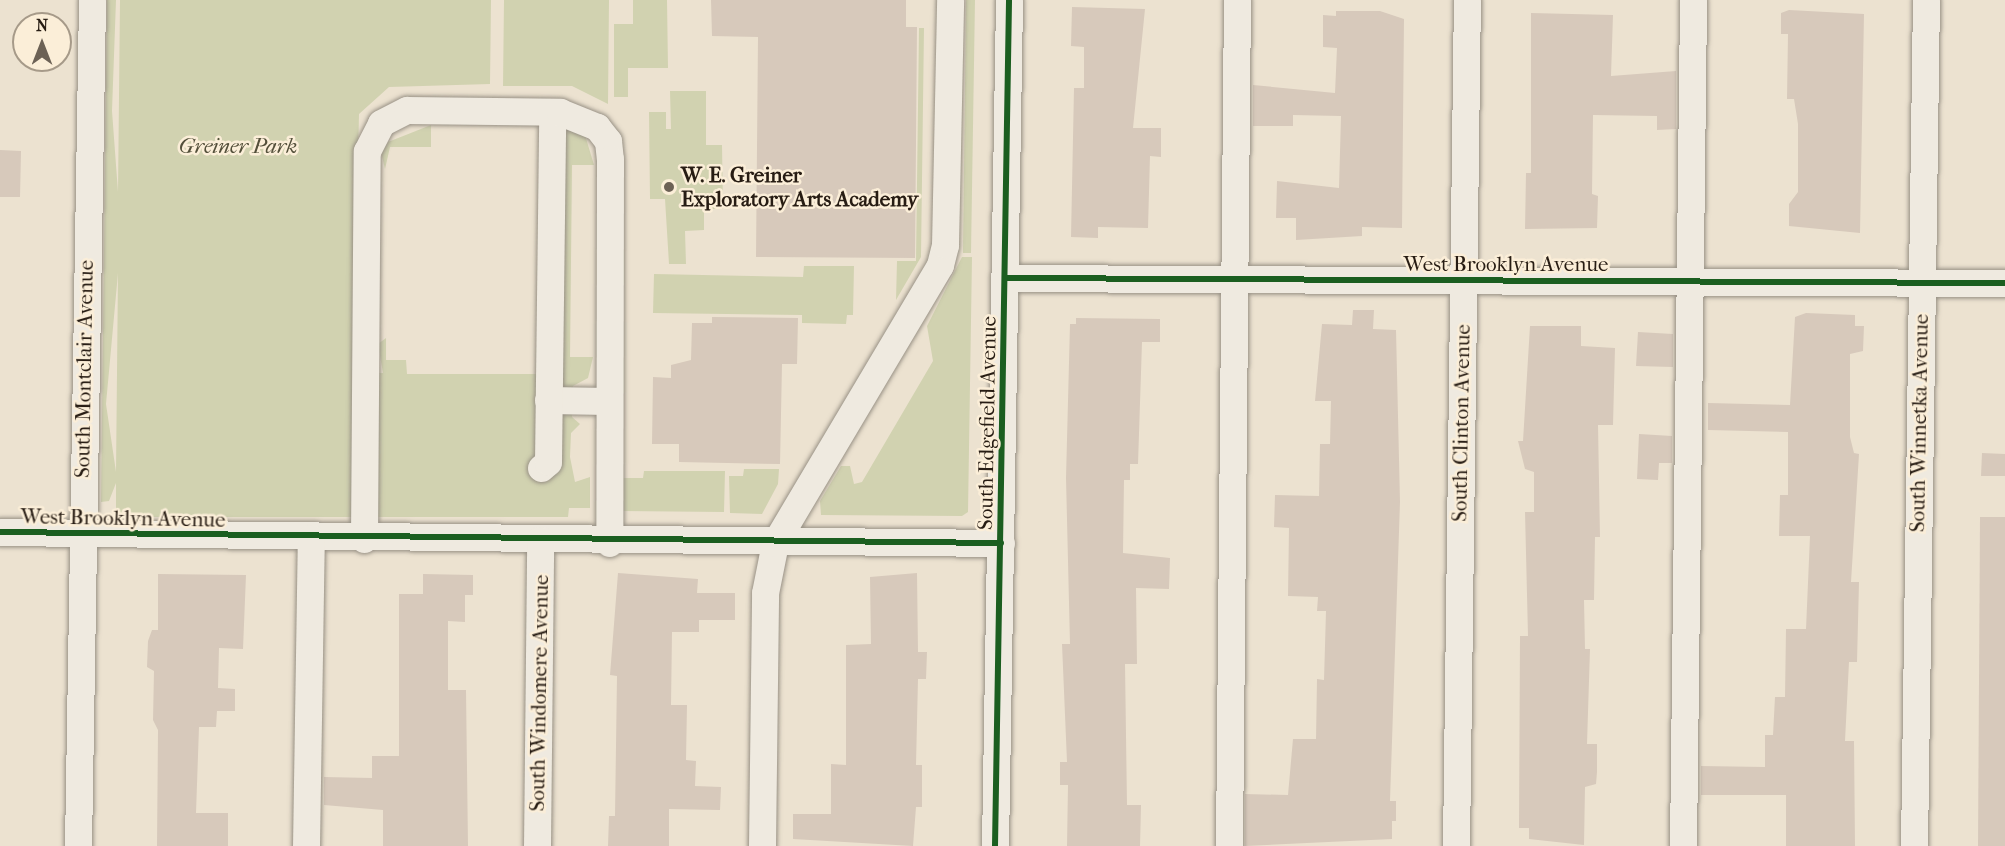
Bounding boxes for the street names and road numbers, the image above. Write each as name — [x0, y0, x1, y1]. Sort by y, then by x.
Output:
street label: West Brooklyn Avenue — [1404, 251, 1608, 277]
street label: South Montclair Avenue — [69, 260, 99, 478]
street label: South Winnetka Avenue — [1904, 314, 1934, 532]
street label: South Edgefield Avenue — [973, 316, 1001, 530]
street label: South Clinton Avenue — [1447, 324, 1475, 522]
street label: West Brooklyn Avenue — [20, 504, 226, 532]
street label: South Windomere Avenue — [524, 574, 554, 812]

